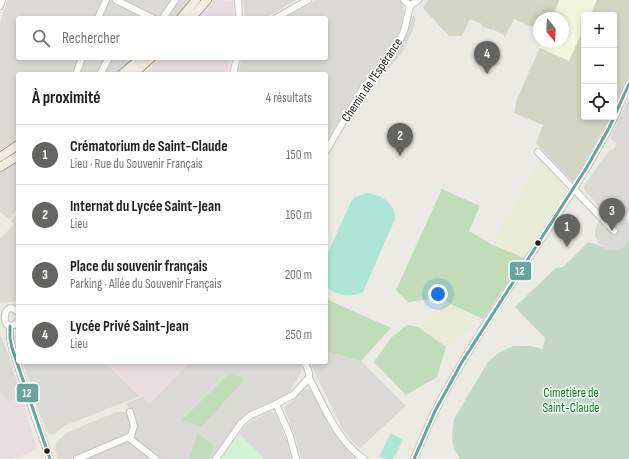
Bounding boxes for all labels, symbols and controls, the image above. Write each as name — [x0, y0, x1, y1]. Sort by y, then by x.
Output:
north arrow — [533, 12, 569, 48]
map controls — [581, 12, 617, 120]
button: + — [581, 12, 617, 48]
search box — [16, 16, 328, 60]
icon: search — [30, 27, 52, 49]
text: Rechercher — [62, 29, 120, 48]
street label: Chemin de l'Espérance — [338, 35, 406, 125]
pin: 4 — [474, 41, 500, 74]
button: − — [581, 48, 617, 84]
button: locate — [581, 84, 617, 120]
text: À proximité — [32, 88, 100, 108]
text: 4 résultats — [266, 90, 312, 106]
pin: 2 — [387, 123, 413, 156]
text: Crématorium de Saint-Claude — [70, 137, 228, 156]
text: 1 — [42, 147, 48, 163]
text: 150 m — [286, 147, 312, 163]
text: Lieu · Rue du Souvenir Français — [70, 156, 203, 172]
text: Internat du Lycée Saint-Jean — [70, 197, 221, 216]
pin: 3 — [599, 198, 625, 231]
text: 2 — [42, 207, 48, 223]
text: 160 m — [286, 207, 312, 223]
pin: 1 — [554, 214, 580, 247]
text: Lieu — [70, 216, 88, 232]
unlabelled marker — [533, 238, 543, 248]
text: Place du souvenir français — [70, 257, 208, 276]
line badge: 12 — [509, 261, 532, 281]
text: 12 — [515, 265, 525, 278]
text: 3 — [42, 267, 48, 283]
text: 200 m — [285, 267, 312, 283]
text: Parking · Allée du Souvenir Français — [70, 276, 221, 292]
your location — [428, 284, 448, 304]
text: Lycée Privé Saint-Jean — [70, 317, 189, 336]
text: 4 — [42, 327, 48, 343]
text: 250 m — [285, 327, 312, 343]
text: Lieu — [70, 336, 88, 352]
line badge: 12 — [16, 383, 39, 403]
park label: Cimetière de Saint-Claude — [542, 385, 600, 416]
text: 12 — [22, 387, 32, 400]
unlabelled marker — [42, 446, 52, 456]

